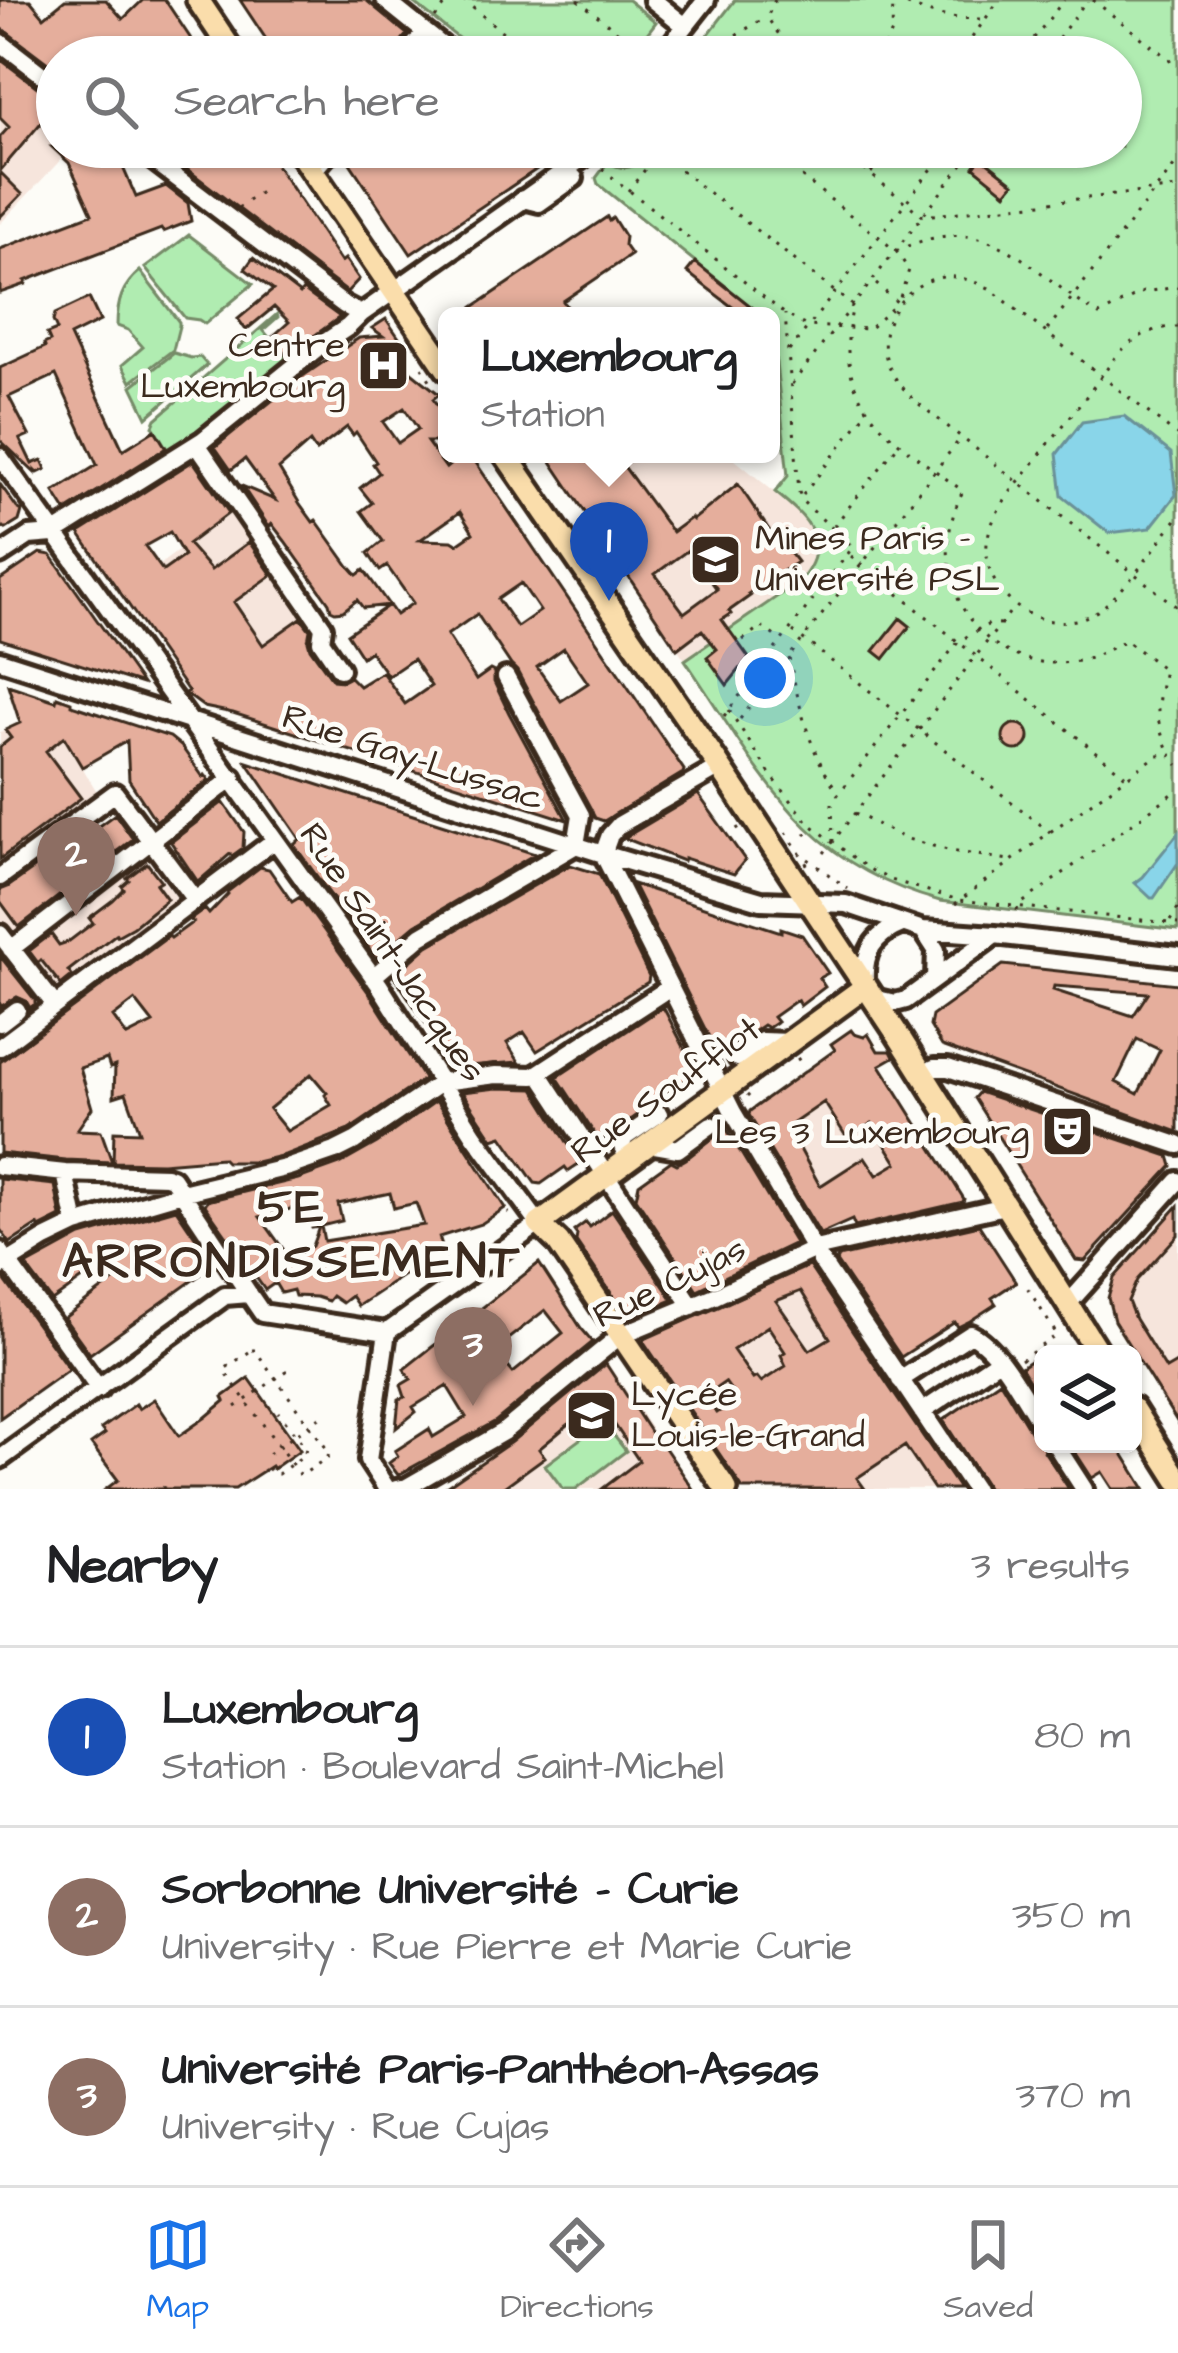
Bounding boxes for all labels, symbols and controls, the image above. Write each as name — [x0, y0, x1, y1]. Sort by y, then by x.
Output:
search box — [36, 36, 1142, 168]
icon: search — [78, 69, 144, 135]
text: Search here — [174, 71, 440, 133]
popup — [438, 307, 780, 463]
place label: Centre Luxembourg — [140, 320, 345, 413]
text: Luxembourg — [481, 327, 737, 389]
hospital icon: Centre Luxembourg — [356, 338, 412, 394]
text: Station — [481, 389, 605, 443]
pin: 1 — [570, 502, 648, 601]
place label: Mines Paris - Université PSL — [755, 513, 1000, 605]
school or university icon: Mines Paris - Université PSL — [688, 531, 744, 587]
your location — [735, 648, 795, 708]
street label: Rue Gay-Lussac — [276, 692, 550, 824]
street label: Rue Saint-Jacques — [286, 813, 498, 1093]
pin: 2 — [37, 817, 115, 916]
street label: Rue Soufflot — [561, 1005, 771, 1177]
theatre icon: Les 3 Luxembourg — [1040, 1104, 1096, 1160]
place label: Les 3 Luxembourg — [715, 1107, 1029, 1159]
district label: 5E ARRONDISSEMENT — [62, 1175, 522, 1296]
street label: Rue Cujas — [585, 1224, 755, 1342]
pin: 3 — [434, 1307, 512, 1406]
map controls — [1034, 1345, 1142, 1453]
button: layers — [1034, 1345, 1142, 1453]
place label: Lycée Louis-le-Grand — [631, 1369, 865, 1461]
school or university icon: Lycée Louis-le-Grand — [564, 1387, 620, 1443]
text: Nearby — [48, 1532, 218, 1603]
text: 3 results — [971, 1540, 1130, 1594]
text: Luxembourg — [162, 1679, 418, 1741]
text: 1 — [85, 1710, 90, 1764]
text: 80 m — [1034, 1710, 1130, 1764]
text: Station · Boulevard Saint-Michel — [162, 1741, 724, 1795]
text: Sorbonne Université - Curie — [162, 1859, 739, 1921]
text: 2 — [76, 1890, 98, 1944]
text: 350 m — [1012, 1890, 1130, 1944]
text: University · Rue Pierre et Marie Curie — [162, 1921, 852, 1975]
text: Université Paris-Panthéon-Assas — [162, 2039, 819, 2101]
text: 3 — [77, 2070, 97, 2124]
text: 370 m — [1016, 2070, 1130, 2124]
text: University · Rue Cujas — [162, 2101, 550, 2155]
tab: Map — [145, 2212, 211, 2330]
tab: Directions — [500, 2212, 654, 2330]
tab: Saved — [943, 2212, 1033, 2330]

